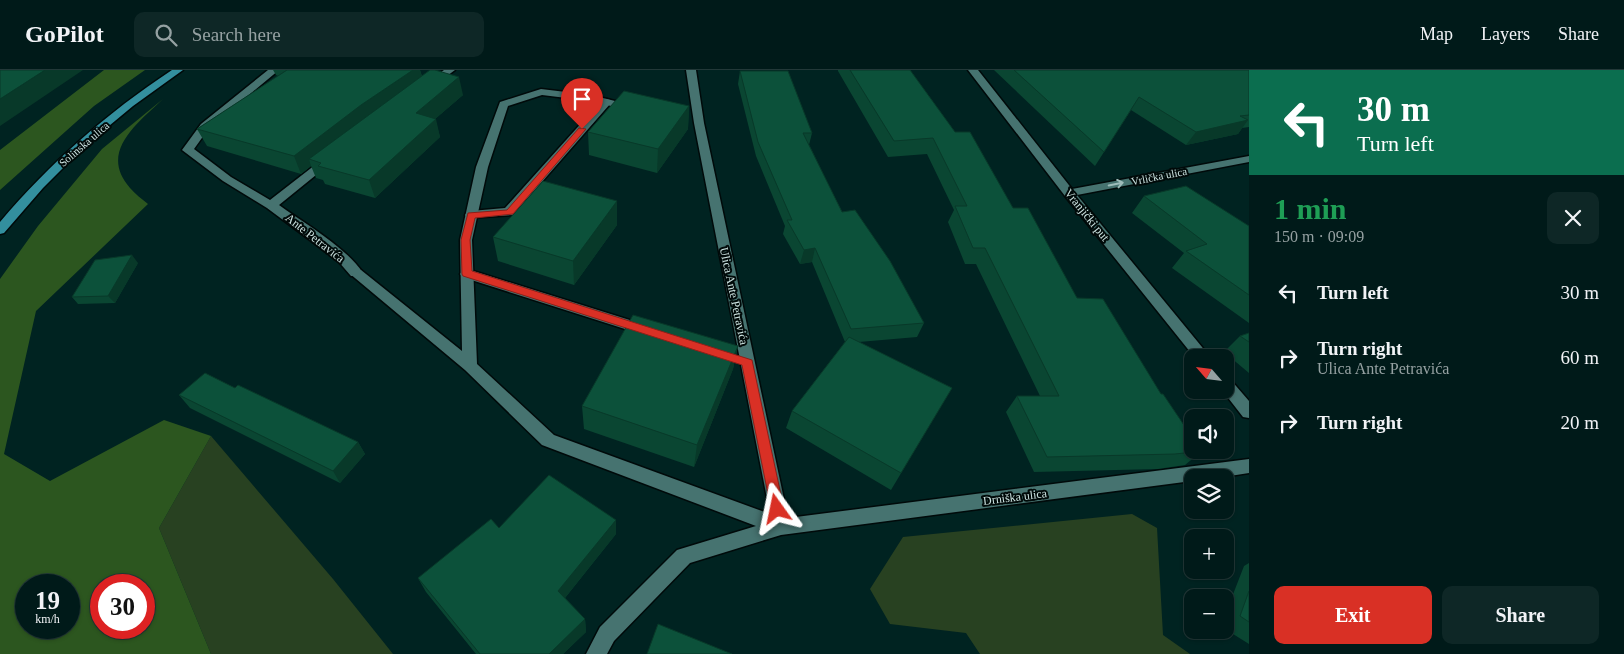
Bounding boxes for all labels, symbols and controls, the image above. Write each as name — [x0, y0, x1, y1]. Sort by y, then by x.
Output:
search box — [134, 12, 484, 57]
text: GoPilot — [25, 21, 104, 47]
icon: search — [152, 21, 180, 49]
text: Search here — [192, 24, 281, 45]
text: Map — [1420, 24, 1453, 44]
text: Layers — [1481, 24, 1530, 44]
text: Share — [1558, 24, 1599, 44]
pin — [561, 78, 603, 129]
icon: arrive — [568, 85, 596, 113]
icon: left — [1274, 90, 1339, 155]
text: 30 m — [1357, 90, 1430, 129]
street label: Solinska ulica — [57, 119, 111, 169]
text: Turn left — [1357, 131, 1434, 156]
street label: Vrlička ulica — [1130, 165, 1188, 187]
one-way arrow — [1108, 179, 1124, 188]
street label: Vranjički put — [1062, 186, 1113, 244]
text: 1 min — [1274, 192, 1347, 225]
button: close — [1547, 192, 1599, 244]
street label: Ante Petravića — [283, 211, 348, 266]
text: 150 m · 09:09 — [1274, 228, 1364, 245]
street label: Ulica Ante Petravića — [717, 246, 751, 347]
icon: left — [1274, 279, 1302, 307]
text: Turn left — [1317, 282, 1389, 303]
text: 30 m — [1560, 282, 1599, 303]
text: Turn right — [1317, 338, 1402, 359]
icon: right — [1274, 344, 1302, 372]
text: 60 m — [1560, 347, 1599, 368]
north arrow — [1184, 349, 1234, 399]
map controls — [1184, 349, 1234, 639]
text: Ulica Ante Petravića — [1317, 360, 1449, 377]
button: sound — [1184, 409, 1234, 459]
icon: right — [1274, 409, 1302, 437]
text: Turn right — [1317, 412, 1402, 433]
text: 20 m — [1560, 412, 1599, 433]
button: layers — [1184, 469, 1234, 519]
position arrow — [750, 482, 802, 534]
street label: Drniška ulica — [982, 486, 1048, 508]
button: + — [1184, 529, 1234, 579]
speed limit sign: 30 — [90, 574, 155, 639]
button: Exit — [1274, 586, 1432, 644]
button: Share — [1442, 586, 1599, 644]
text: 19 — [35, 587, 60, 614]
button: − — [1184, 589, 1234, 639]
text: km/h — [35, 612, 60, 626]

